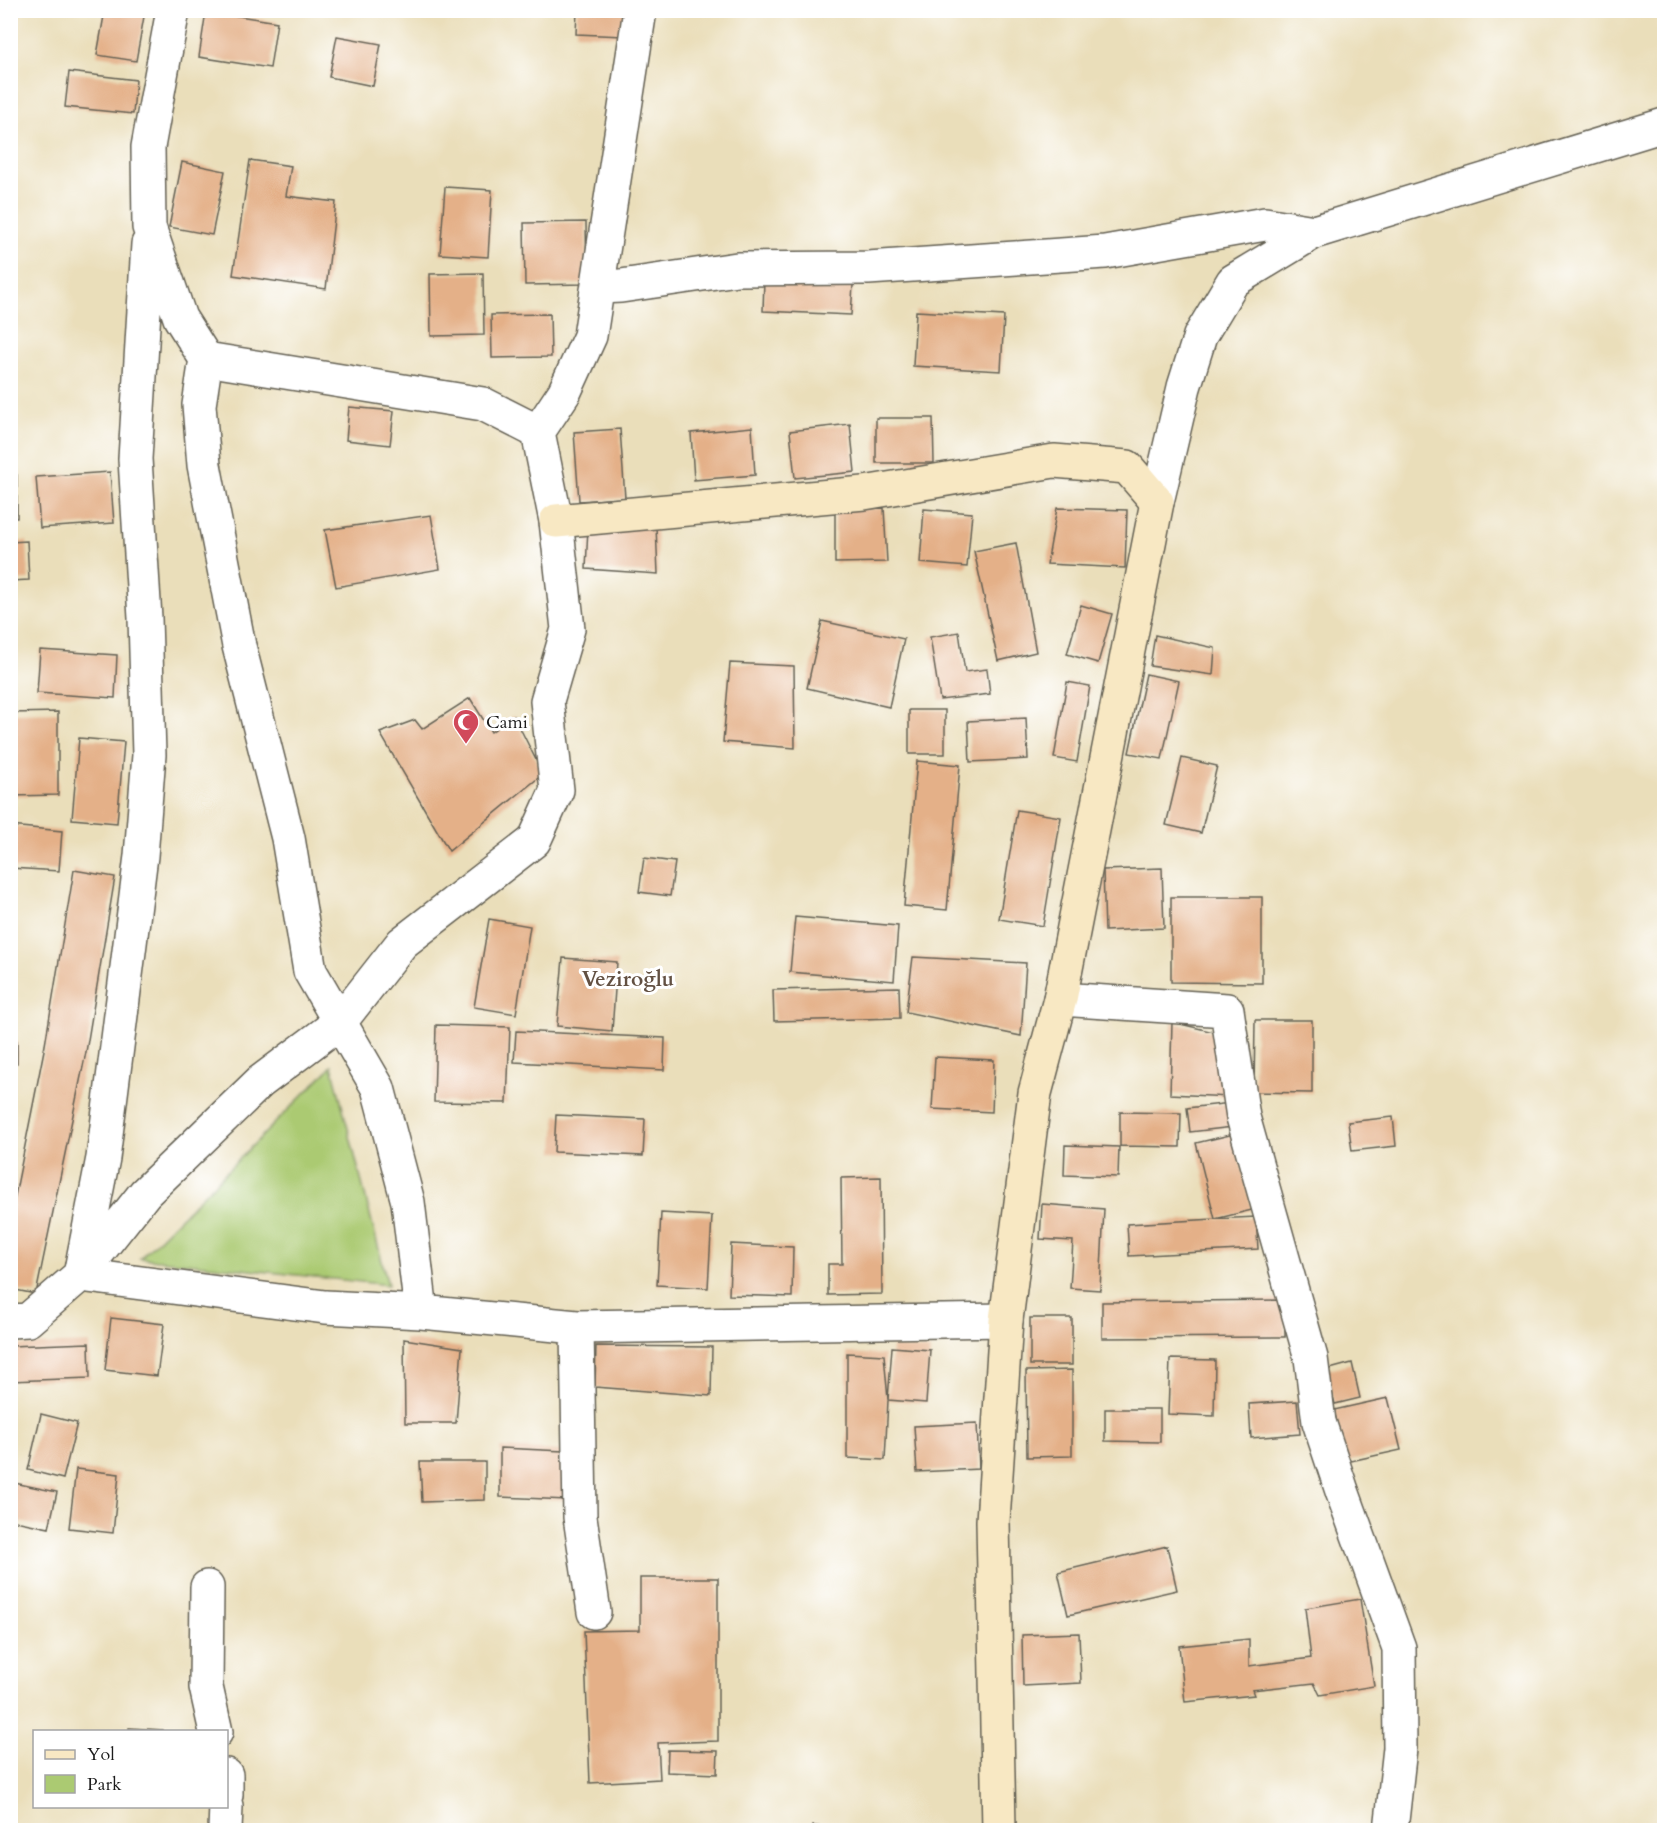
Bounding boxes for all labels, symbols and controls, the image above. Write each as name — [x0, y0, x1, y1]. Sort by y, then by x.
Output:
mosque icon: Cami — [451, 707, 481, 745]
place label: Cami — [486, 710, 528, 735]
district label: Veziroğlu — [582, 965, 674, 994]
legend — [33, 1730, 228, 1808]
text: Yol — [87, 1742, 115, 1767]
text: Park — [87, 1772, 122, 1797]

